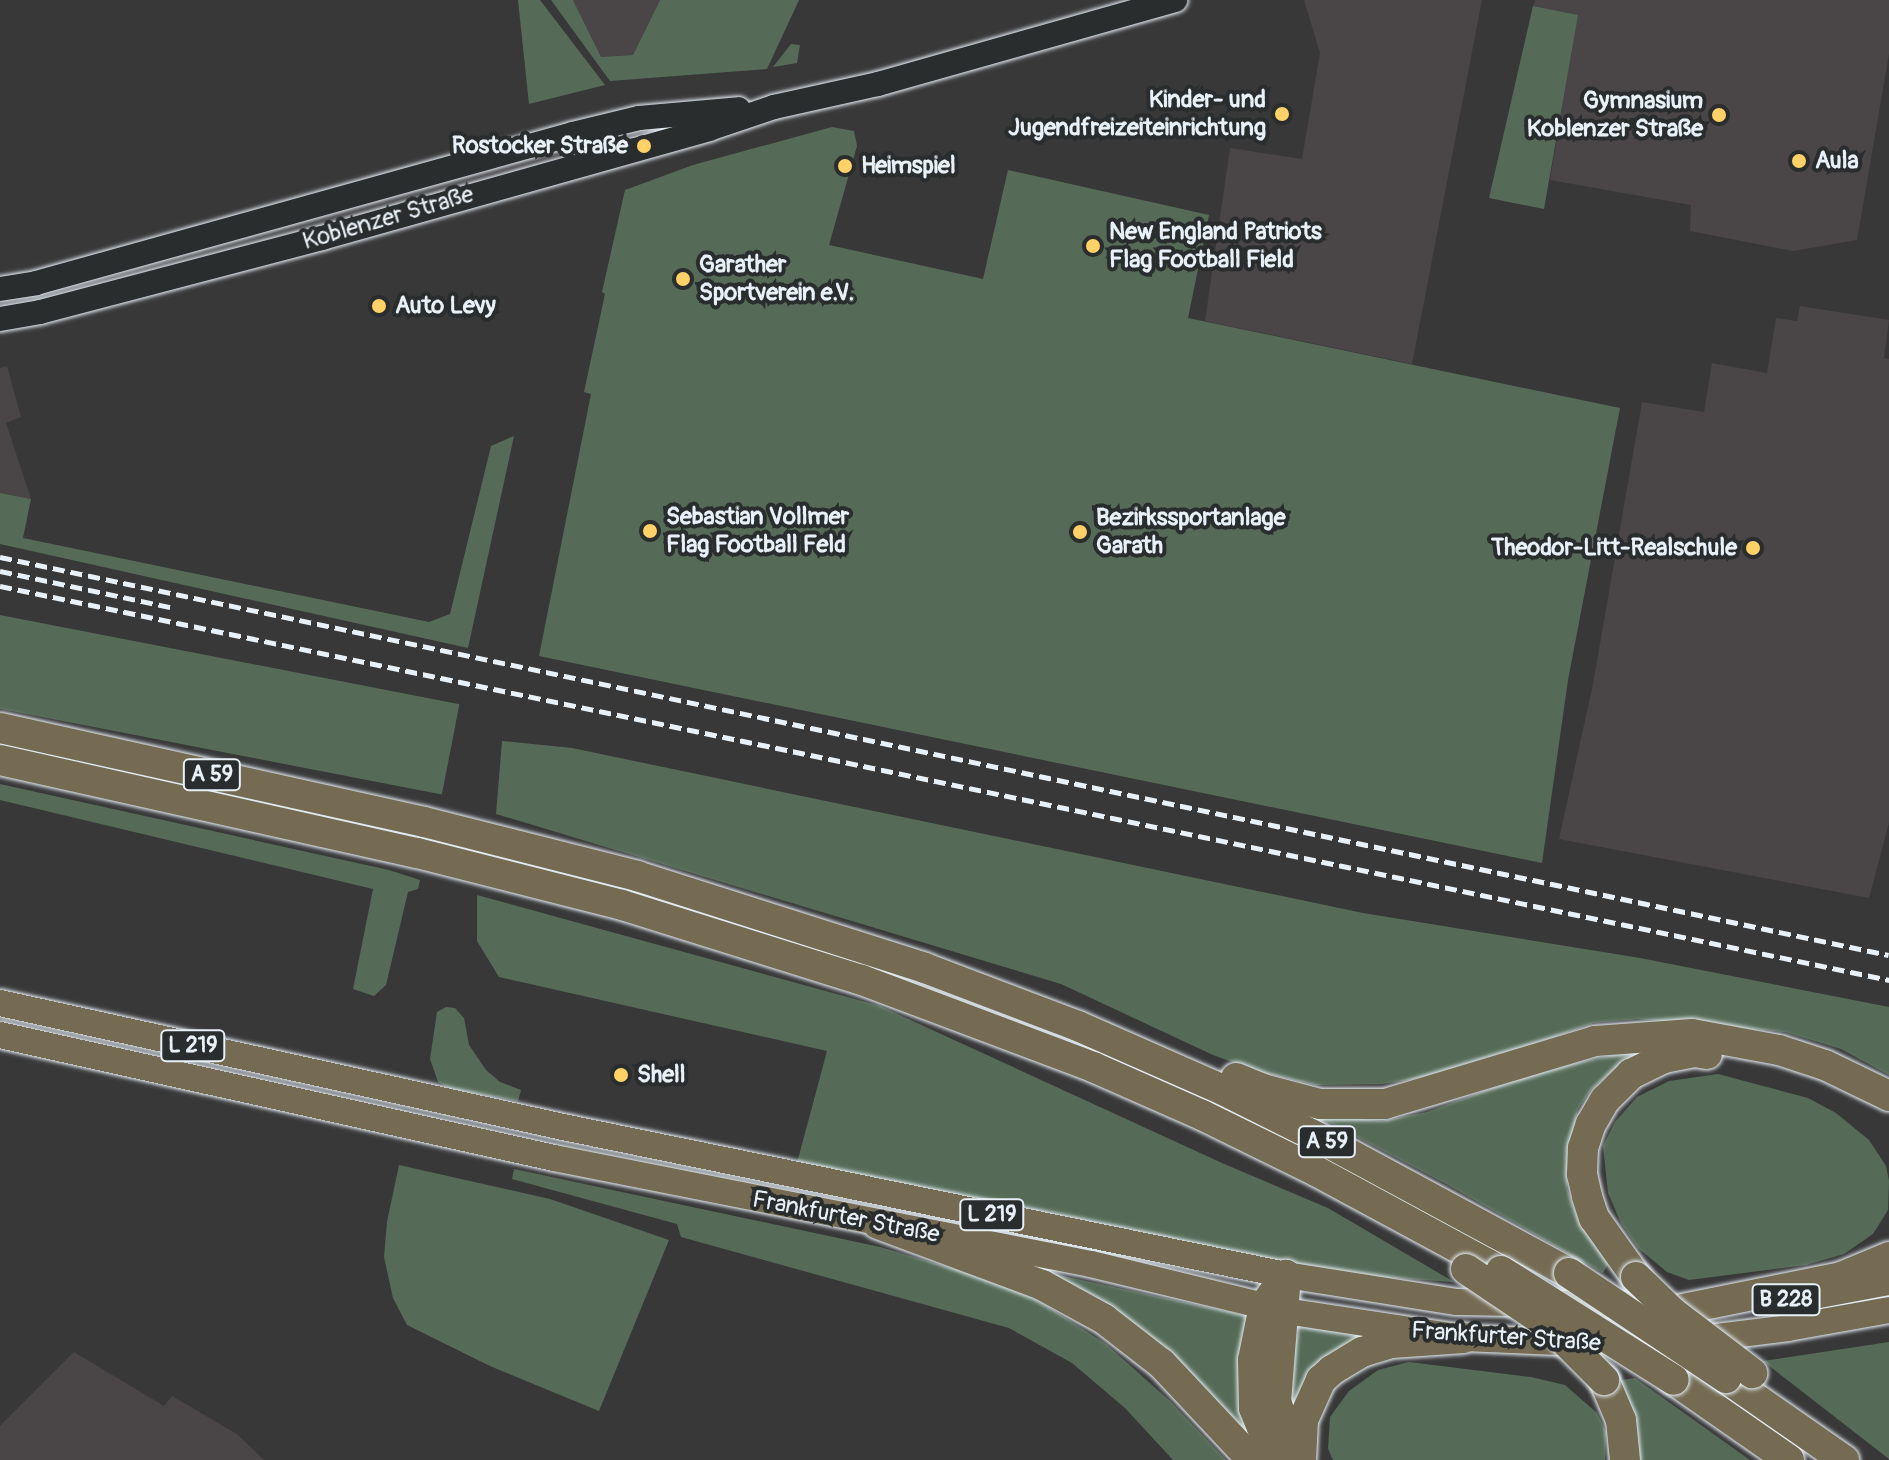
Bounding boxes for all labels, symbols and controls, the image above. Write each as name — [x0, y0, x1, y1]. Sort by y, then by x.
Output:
place label: Kinder- und Jugendfreizeiteinrichtung — [1008, 86, 1266, 142]
place label: Gymnasium Koblenzer Straße — [1527, 87, 1703, 143]
marker: Kinder- und Jugendfreizeiteinrichtung — [1273, 105, 1291, 123]
marker: Gymnasium Koblenzer Straße — [1710, 106, 1728, 124]
place label: Rostocker Straße — [452, 132, 628, 160]
marker: Rostocker Straße — [635, 137, 653, 155]
place label: Aula — [1815, 147, 1859, 175]
place label: Heimspiel — [861, 152, 956, 180]
marker: Aula — [1790, 152, 1808, 170]
marker: Heimspiel — [836, 157, 854, 175]
street label: Koblenzer Straße — [299, 180, 477, 256]
place label: New England Patriots Flag Football Field — [1109, 218, 1322, 274]
marker: New England Patriots Flag Football Field — [1084, 237, 1102, 255]
place label: Garather Sportverein e.V. — [699, 251, 854, 307]
marker: Garather Sportverein e.V. — [674, 270, 692, 288]
place label: Auto Levy — [395, 292, 496, 320]
marker: Auto Levy — [370, 297, 388, 315]
place label: Sebastian Vollmer Flag Football Feld — [666, 503, 849, 559]
place label: Bezirkssportanlage Garath — [1096, 504, 1285, 560]
marker: Sebastian Vollmer Flag Football Feld — [641, 522, 659, 540]
marker: Bezirkssportanlage Garath — [1071, 523, 1089, 541]
place label: Theodor-Litt-Realschule — [1491, 534, 1737, 562]
marker: Theodor-Litt-Realschule — [1744, 539, 1762, 557]
road number: A 59 — [182, 757, 242, 793]
road number: L 219 — [159, 1028, 227, 1064]
place label: Shell — [637, 1061, 686, 1089]
marker: Shell — [612, 1066, 630, 1084]
road number: A 59 — [1297, 1124, 1357, 1160]
street label: Frankfurter Straße — [750, 1185, 942, 1249]
road number: L 219 — [958, 1197, 1026, 1233]
road number: B 228 — [1750, 1282, 1822, 1318]
street label: Frankfurter Straße — [1410, 1316, 1602, 1358]

